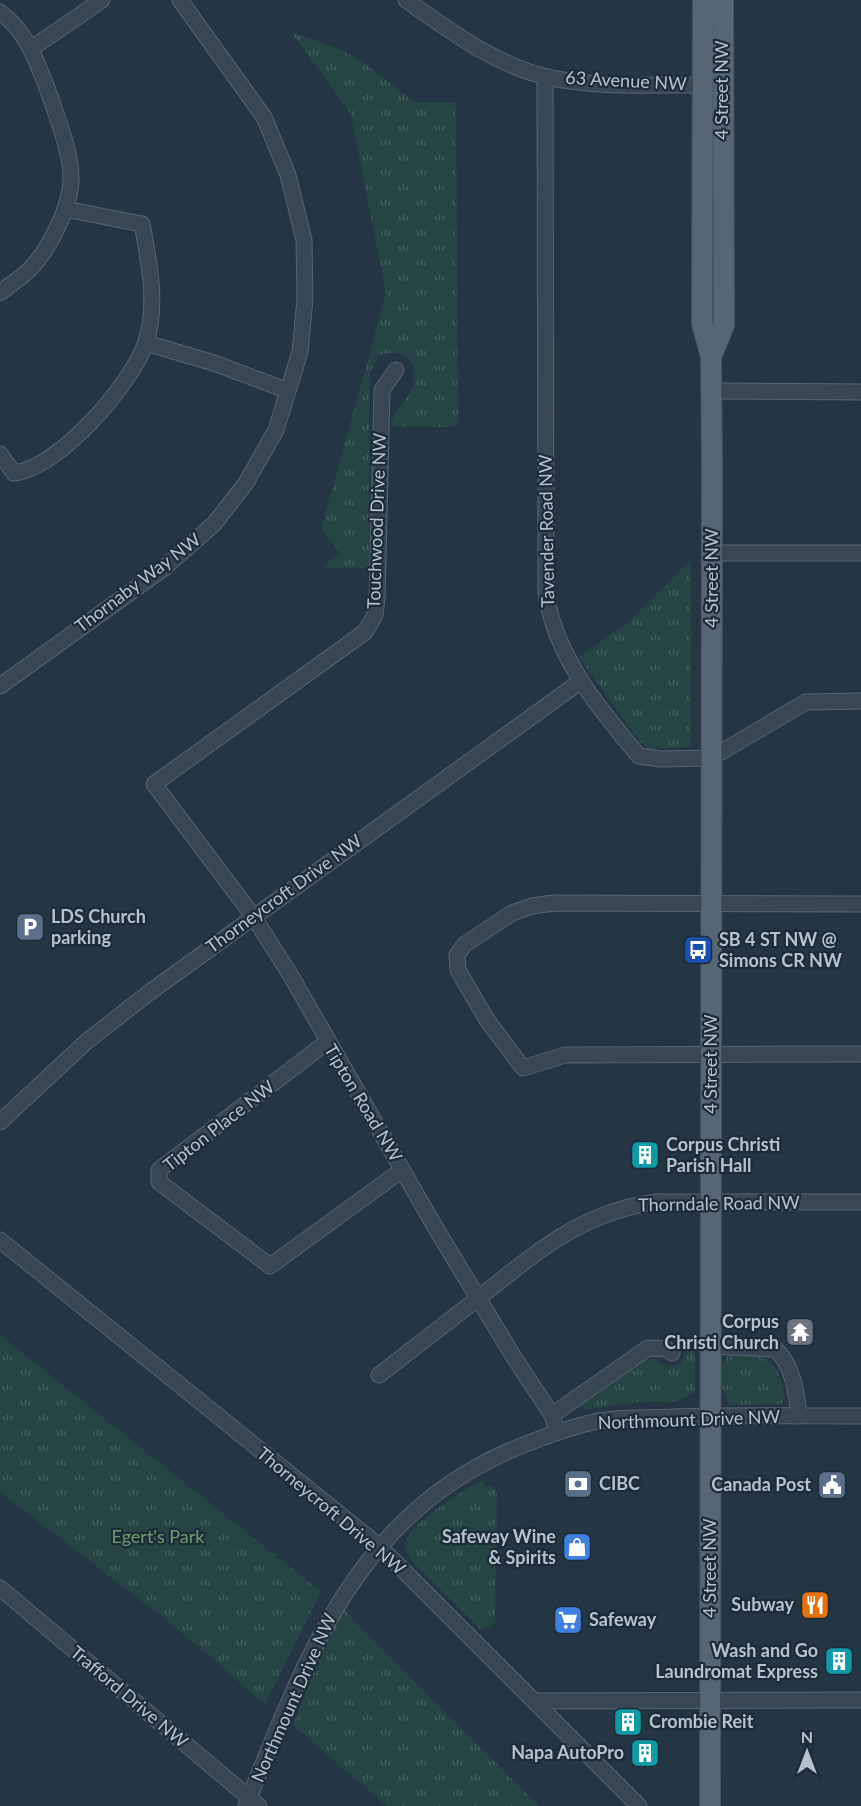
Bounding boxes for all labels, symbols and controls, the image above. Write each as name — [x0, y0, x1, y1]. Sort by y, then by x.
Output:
street label: 4 Street NW — [710, 40, 732, 140]
street label: 63 Avenue NW — [565, 66, 688, 94]
street label: Touchwood Drive NW — [362, 432, 390, 609]
street label: Tavender Road NW — [534, 454, 558, 608]
street label: Thornaby Way NW — [70, 528, 205, 637]
street label: 4 Street NW — [700, 528, 722, 628]
street label: Thorneycroft Drive NW — [201, 829, 366, 957]
place label: LDS Church parking — [51, 905, 146, 948]
parking icon: LDS Church parking — [14, 911, 46, 943]
place label: SB 4 ST NW @ Simons CR NW — [719, 928, 842, 971]
bus stop icon: SB 4 ST NW @ Simons CR NW — [682, 934, 714, 966]
street label: 4 Street NW — [699, 1014, 721, 1114]
street label: Tipton Road NW — [320, 1040, 408, 1165]
street label: Tipton Place NW — [158, 1075, 279, 1175]
place label: Corpus Christi Parish Hall — [666, 1133, 780, 1176]
building icon: Corpus Christi Parish Hall — [629, 1139, 661, 1171]
street label: Thorndale Road NW — [638, 1191, 800, 1215]
place label: Corpus Christi Church — [664, 1310, 779, 1353]
temple icon: Corpus Christi Church — [784, 1316, 816, 1348]
street label: Northmount Drive NW — [597, 1405, 781, 1433]
street label: Thorneycroft Drive NW — [253, 1442, 411, 1579]
bank icon: CIBC — [562, 1468, 594, 1500]
public building icon: Canada Post — [816, 1469, 848, 1501]
place label: CIBC — [599, 1472, 640, 1494]
place label: Canada Post — [711, 1473, 811, 1495]
street label: 4 Street NW — [698, 1518, 720, 1618]
park label: Egert's Park — [112, 1525, 205, 1547]
place label: Safeway Wine & Spirits — [442, 1525, 556, 1568]
shop icon: Safeway Wine & Spirits — [561, 1531, 593, 1563]
restaurant icon: Subway — [799, 1589, 831, 1621]
place label: Subway — [731, 1593, 794, 1615]
supermarket icon: Safeway — [552, 1604, 584, 1636]
place label: Safeway — [589, 1608, 657, 1630]
street label: Northmount Drive NW — [246, 1609, 340, 1785]
place label: Wash and Go Laundromat Express — [655, 1639, 818, 1682]
street label: Trafford Drive NW — [66, 1641, 193, 1752]
building icon: Wash and Go Laundromat Express — [823, 1645, 855, 1677]
building icon: Crombie Reit — [612, 1706, 644, 1738]
place label: Crombie Reit — [649, 1710, 754, 1732]
north arrow — [777, 1722, 837, 1782]
text: N — [801, 1727, 813, 1746]
building icon: Napa AutoPro — [629, 1737, 661, 1769]
place label: Napa AutoPro — [511, 1741, 624, 1763]

